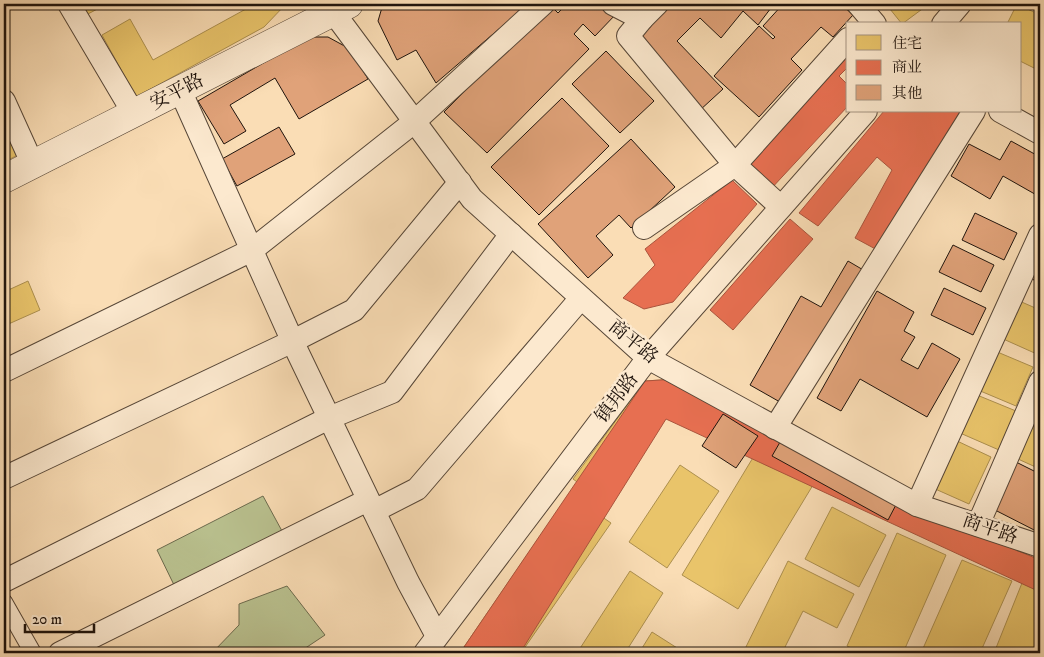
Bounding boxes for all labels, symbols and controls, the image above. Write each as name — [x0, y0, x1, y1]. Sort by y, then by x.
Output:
legend — [846, 22, 1022, 112]
text: 住宅 — [892, 34, 922, 53]
text: 商业 — [892, 58, 922, 77]
street label: 安平路 — [146, 69, 208, 115]
text: 其他 — [892, 84, 922, 103]
street label: 商平路 — [604, 315, 662, 369]
street label: 镇邦路 — [591, 368, 643, 428]
street label: 商平路 — [959, 509, 1021, 549]
scale bar — [25, 602, 94, 634]
text: 20 m — [32, 610, 62, 629]

